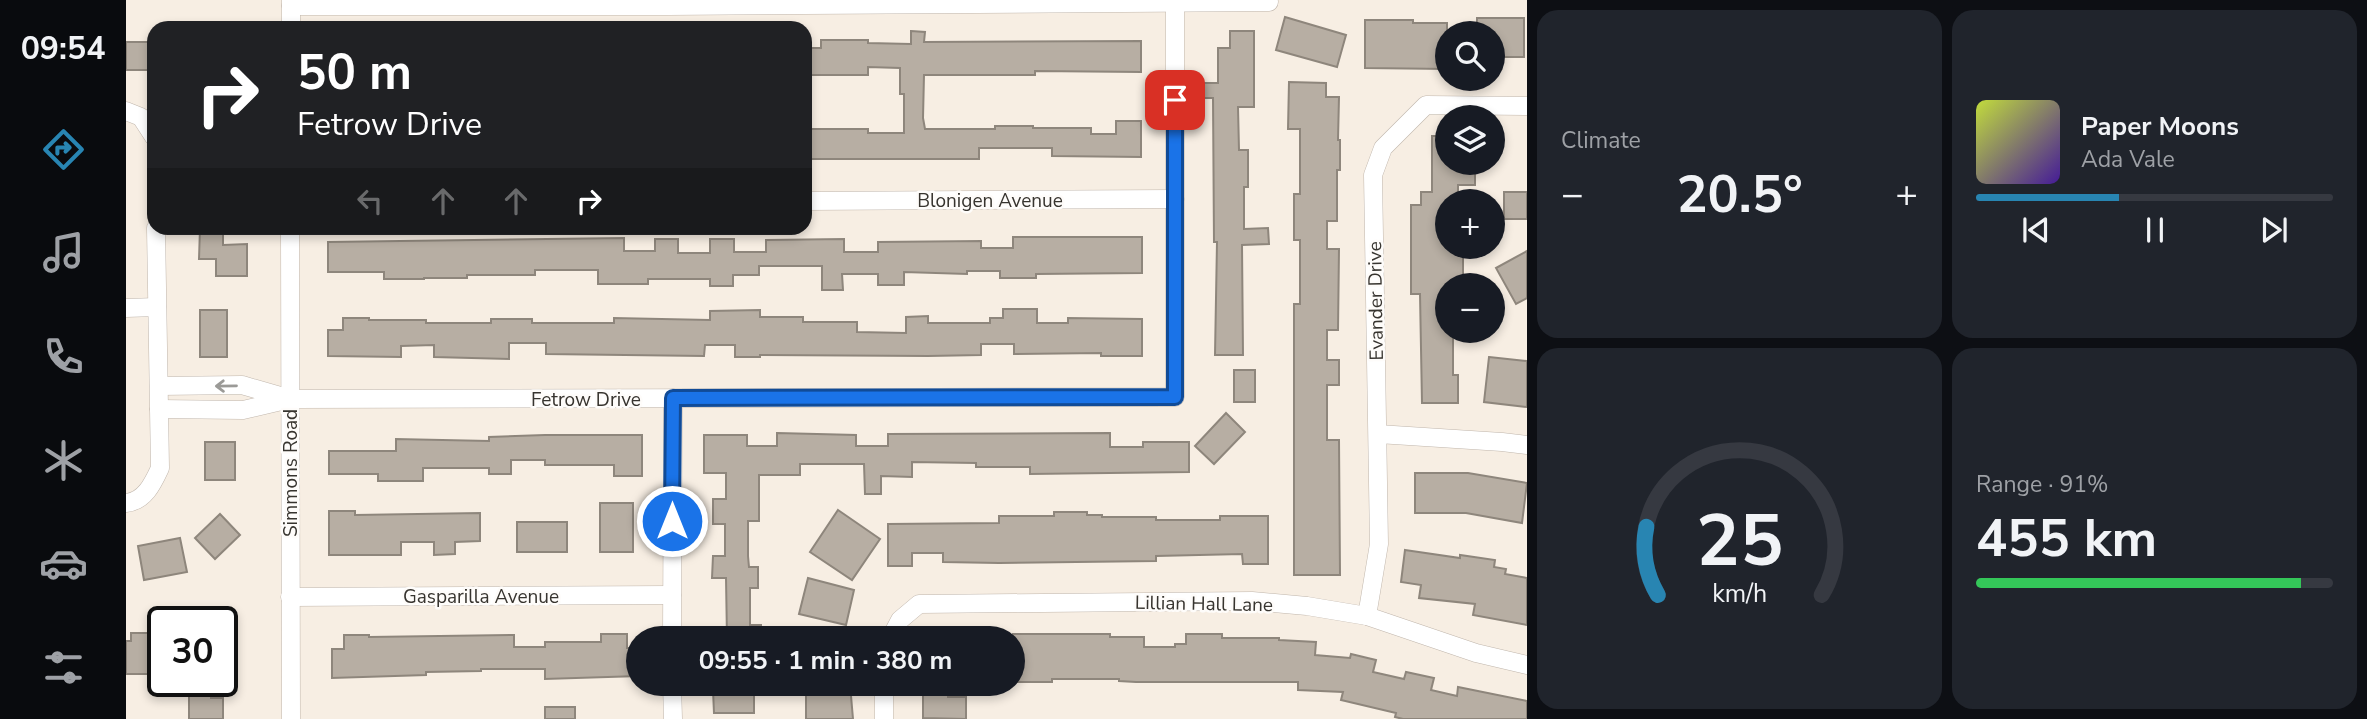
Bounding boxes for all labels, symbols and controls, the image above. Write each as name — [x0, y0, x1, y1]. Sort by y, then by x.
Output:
map controls — [1435, 21, 1505, 343]
button: search — [1435, 21, 1505, 91]
text: 09:54 — [21, 27, 105, 70]
text: 50 m — [297, 39, 412, 106]
icon: right — [182, 49, 273, 140]
pin — [1145, 70, 1205, 130]
icon: arrive — [1156, 81, 1194, 119]
text: Fetrow Drive — [297, 103, 482, 146]
button: layers — [1435, 105, 1505, 175]
text: Paper Moons — [2081, 109, 2239, 144]
icon: directions — [39, 125, 88, 174]
text: Climate — [1561, 125, 1641, 156]
text: Ada Vale — [2081, 144, 2175, 175]
text: 20.5° — [1676, 159, 1803, 230]
text: − — [1561, 169, 1584, 220]
text: + — [1895, 169, 1918, 220]
icon: left — [351, 182, 389, 220]
icon: ahead — [424, 182, 462, 220]
icon: ahead — [497, 182, 535, 220]
icon: right — [570, 182, 608, 220]
street label: Blonigen Avenue — [917, 188, 1063, 214]
button: + — [1435, 189, 1505, 259]
icon: previous — [2017, 211, 2055, 249]
icon: pause — [2136, 211, 2174, 249]
icon: next — [2255, 211, 2293, 249]
icon: music — [39, 228, 88, 277]
street label: Evander Drive — [1362, 241, 1390, 361]
button: − — [1435, 273, 1505, 343]
icon: phone — [39, 332, 88, 381]
one-way arrow — [214, 379, 237, 392]
street label: Fetrow Drive — [531, 387, 641, 413]
street label: Simmons Road — [278, 409, 304, 537]
icon: climate — [39, 436, 88, 485]
text: Range · 91% — [1976, 469, 2108, 500]
position arrow — [635, 484, 709, 558]
text: 25 — [1696, 491, 1783, 591]
text: 455 km — [1976, 503, 2157, 574]
icon: car — [39, 539, 88, 588]
text: km/h — [1712, 576, 1767, 610]
street label: Gasparilla Avenue — [403, 584, 559, 610]
street label: Lillian Hall Lane — [1135, 590, 1273, 618]
speed limit sign: 30 — [147, 606, 238, 697]
icon: filters — [39, 643, 88, 692]
text: 09:55 · 1 min · 380 m — [699, 643, 952, 678]

